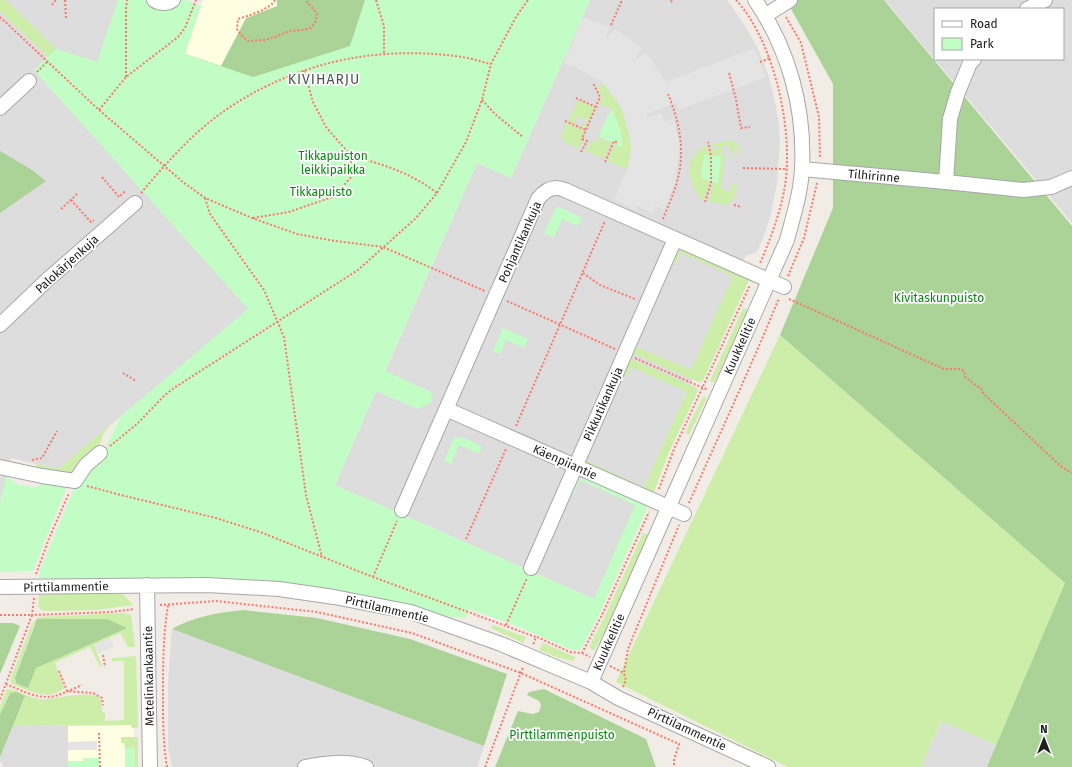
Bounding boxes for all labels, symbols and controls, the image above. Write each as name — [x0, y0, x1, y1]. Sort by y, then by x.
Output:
legend — [934, 8, 1064, 60]
text: Road — [970, 17, 998, 31]
text: Park — [970, 37, 994, 51]
district label: KIVIHARJU — [288, 71, 360, 88]
park label: Tikkapuiston leikkipaikka — [298, 149, 368, 177]
street label: Tilhirinne — [847, 167, 901, 185]
park label: Tikkapuisto — [290, 185, 352, 199]
street label: Pohjantikankuja — [496, 199, 544, 285]
street label: Palokärjenkuja — [33, 232, 101, 296]
park label: Kivitaskunpuisto — [894, 291, 984, 305]
street label: Kuukkelitie — [721, 315, 759, 377]
street label: Pikkutikankuja — [580, 365, 626, 443]
street label: Käenpiiantie — [531, 442, 599, 482]
street label: Pirttilammentie — [23, 579, 109, 595]
street label: Pirttilammentie — [344, 593, 430, 625]
street label: Kuukkelitie — [590, 611, 628, 673]
street label: Metelinkankaantie — [141, 626, 157, 726]
street label: Pirttilammentie — [645, 705, 729, 753]
north arrow — [1024, 719, 1064, 759]
text: N — [1040, 723, 1048, 736]
park label: Pirttilammenpuisto — [509, 728, 615, 742]

